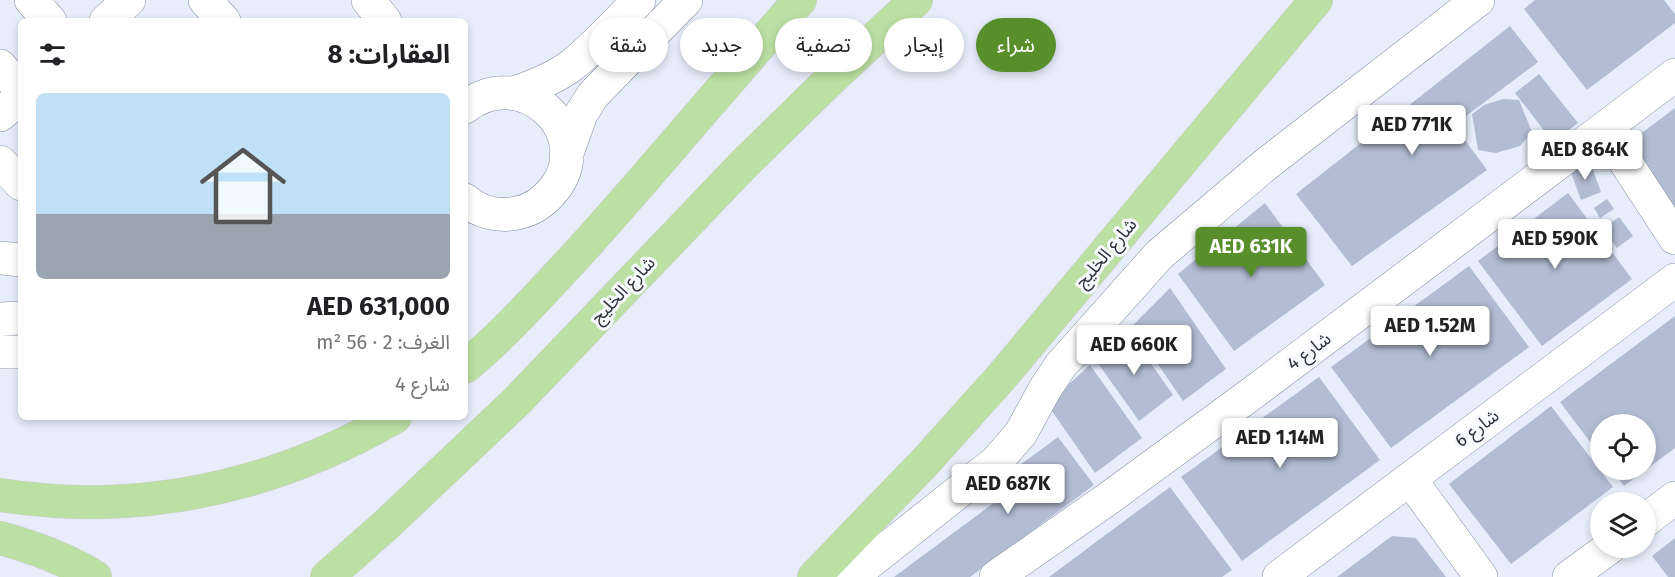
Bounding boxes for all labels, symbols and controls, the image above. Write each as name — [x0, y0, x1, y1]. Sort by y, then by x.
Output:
chip: شقة — [589, 18, 668, 72]
chip: جديد — [680, 18, 763, 72]
chip: تصفية — [775, 18, 872, 72]
chip: إيجار — [884, 18, 964, 72]
chip: شراء — [976, 18, 1056, 72]
icon: filters — [36, 38, 69, 71]
text: العقارات: 8 — [328, 39, 450, 70]
pin: AED 771K — [1350, 105, 1474, 156]
text: AED 771K — [1372, 112, 1452, 136]
pin: AED 864K — [1523, 130, 1647, 181]
icon: home — [189, 132, 297, 240]
text: AED 864K — [1542, 137, 1628, 161]
street label: شارع الخليج — [1071, 214, 1144, 294]
pin: AED 590K — [1493, 219, 1617, 270]
text: AED 590K — [1512, 226, 1598, 250]
pin: AED 631K — [1189, 227, 1313, 278]
text: AED 631K — [1209, 234, 1293, 258]
street label: شارع الخليج — [586, 252, 662, 330]
text: AED 631,000 — [307, 291, 450, 322]
pin: AED 1.52M — [1361, 306, 1499, 357]
text: AED 1.52M — [1385, 313, 1475, 337]
pin: AED 660K — [1072, 325, 1196, 376]
street label: شارع 4 — [1283, 327, 1337, 377]
text: الغرف: 2 · 56 m² — [316, 330, 450, 354]
text: AED 660K — [1091, 332, 1178, 356]
text: شارع 4 — [395, 372, 450, 396]
street label: شارع 6 — [1451, 404, 1505, 454]
map controls — [1590, 414, 1656, 558]
button: locate — [1590, 414, 1656, 480]
pin: AED 1.14M — [1211, 418, 1349, 469]
text: AED 1.14M — [1236, 425, 1324, 449]
pin: AED 687K — [946, 464, 1070, 515]
text: AED 687K — [966, 471, 1050, 495]
button: layers — [1590, 492, 1656, 558]

